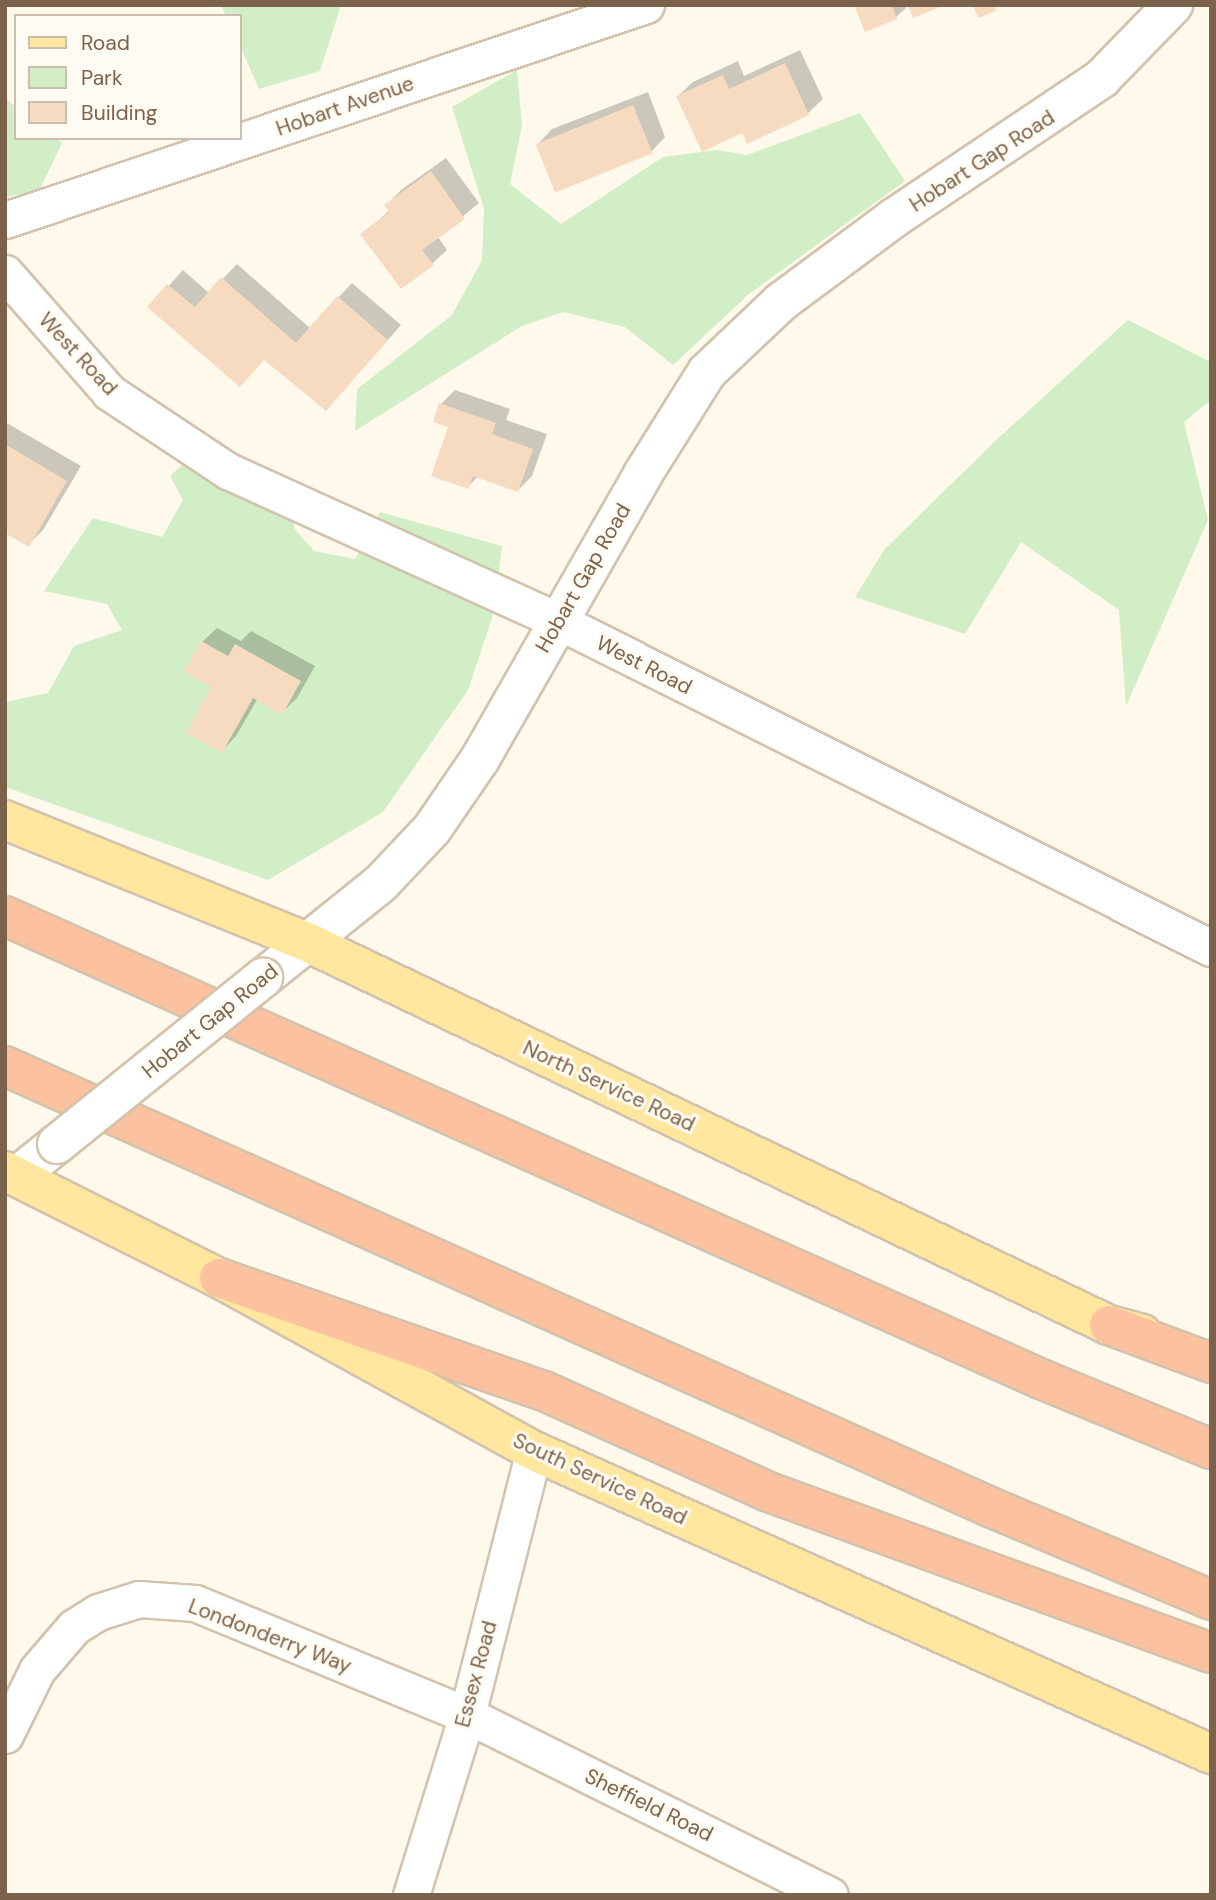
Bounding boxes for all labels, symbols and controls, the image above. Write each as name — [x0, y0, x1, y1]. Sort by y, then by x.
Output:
legend — [14, 14, 242, 140]
text: Road — [81, 29, 130, 57]
text: Park — [81, 64, 122, 92]
street label: Hobart Avenue — [273, 71, 417, 141]
text: Building — [81, 99, 157, 127]
street label: Hobart Gap Road — [905, 105, 1059, 217]
street label: West Road — [33, 307, 123, 401]
street label: Hobart Gap Road — [530, 499, 636, 657]
street label: West Road — [592, 630, 696, 700]
street label: Hobart Gap Road — [137, 958, 283, 1084]
street label: North Service Road — [519, 1035, 699, 1137]
street label: South Service Road — [509, 1428, 691, 1530]
street label: Londonderry Way — [185, 1593, 355, 1679]
street label: Essex Road — [450, 1618, 502, 1730]
street label: Sheffield Road — [581, 1763, 717, 1847]

